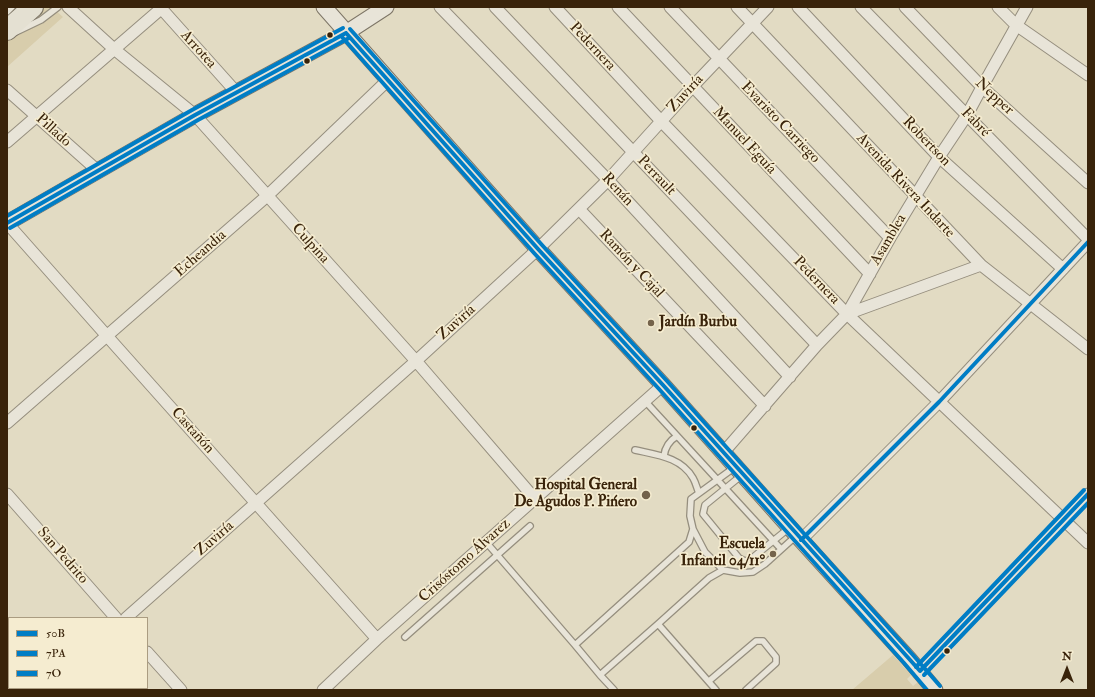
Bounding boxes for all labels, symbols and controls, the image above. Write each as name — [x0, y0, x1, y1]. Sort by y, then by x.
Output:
street label: Pedernera — [565, 19, 619, 75]
street label: Arrotea — [176, 27, 220, 73]
unlabelled marker — [325, 30, 335, 40]
unlabelled marker — [302, 56, 312, 66]
street label: Zuviría — [664, 71, 708, 117]
street label: Nepper — [971, 75, 1017, 119]
street label: Evaristo Carriego — [737, 79, 823, 167]
street label: Manuel Eguía — [708, 104, 780, 178]
street label: Fabré — [957, 104, 993, 142]
street label: Pillado — [32, 111, 74, 151]
street label: Robertson — [898, 113, 954, 171]
street label: Avenida Rivera Indarte — [852, 130, 958, 242]
street label: Perrault — [633, 152, 679, 200]
street label: Renán — [597, 170, 637, 210]
street label: Asamblea — [867, 211, 911, 269]
street label: Culpina — [287, 220, 333, 268]
street label: Ramón y Cajal — [595, 226, 667, 302]
street label: Echeandia — [172, 227, 230, 281]
street label: Pedernera — [789, 253, 843, 309]
street label: Zuviría — [434, 301, 480, 345]
place label: Jardín Burbu — [659, 314, 737, 332]
marker: Jardín Burbu — [646, 318, 656, 328]
street label: Castañón — [167, 404, 217, 458]
unlabelled marker — [689, 423, 699, 433]
place label: Hospital General De Agudos P. Pińero — [514, 477, 637, 512]
marker: Hospital General De Agudos P. Pińero — [640, 489, 652, 501]
street label: Crisóstomo Álvarez — [416, 515, 514, 607]
street label: Zuviría — [192, 517, 238, 561]
street label: San Pedrito — [33, 524, 91, 588]
place label: Escuela Infantil 04/11° — [681, 536, 765, 571]
marker: Escuela Infantil 04/11° — [768, 549, 778, 559]
legend — [8, 617, 148, 689]
text: 50B — [46, 626, 65, 641]
text: 7PA — [46, 646, 66, 661]
unlabelled marker — [942, 646, 952, 656]
north arrow — [1047, 649, 1087, 689]
text: N — [1062, 650, 1072, 663]
text: 7O — [46, 666, 61, 681]

